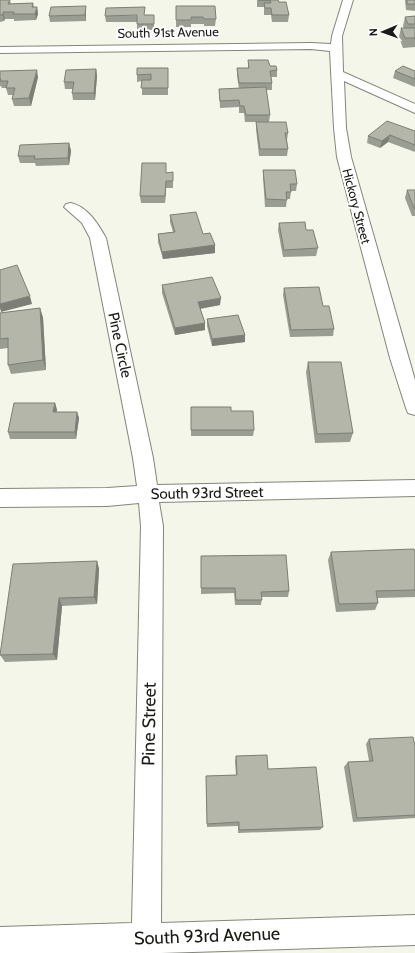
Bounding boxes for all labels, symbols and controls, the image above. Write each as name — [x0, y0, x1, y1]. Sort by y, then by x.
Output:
north arrow — [363, 12, 403, 52]
street label: South 91st Avenue — [117, 23, 219, 41]
text: N — [366, 28, 380, 36]
street label: Hickory Street — [339, 167, 375, 246]
street label: Pine Circle — [104, 311, 136, 380]
street label: South 93rd Street — [150, 483, 264, 503]
street label: Pine Street — [137, 682, 161, 766]
street label: South 93rd Avenue — [134, 922, 280, 950]

